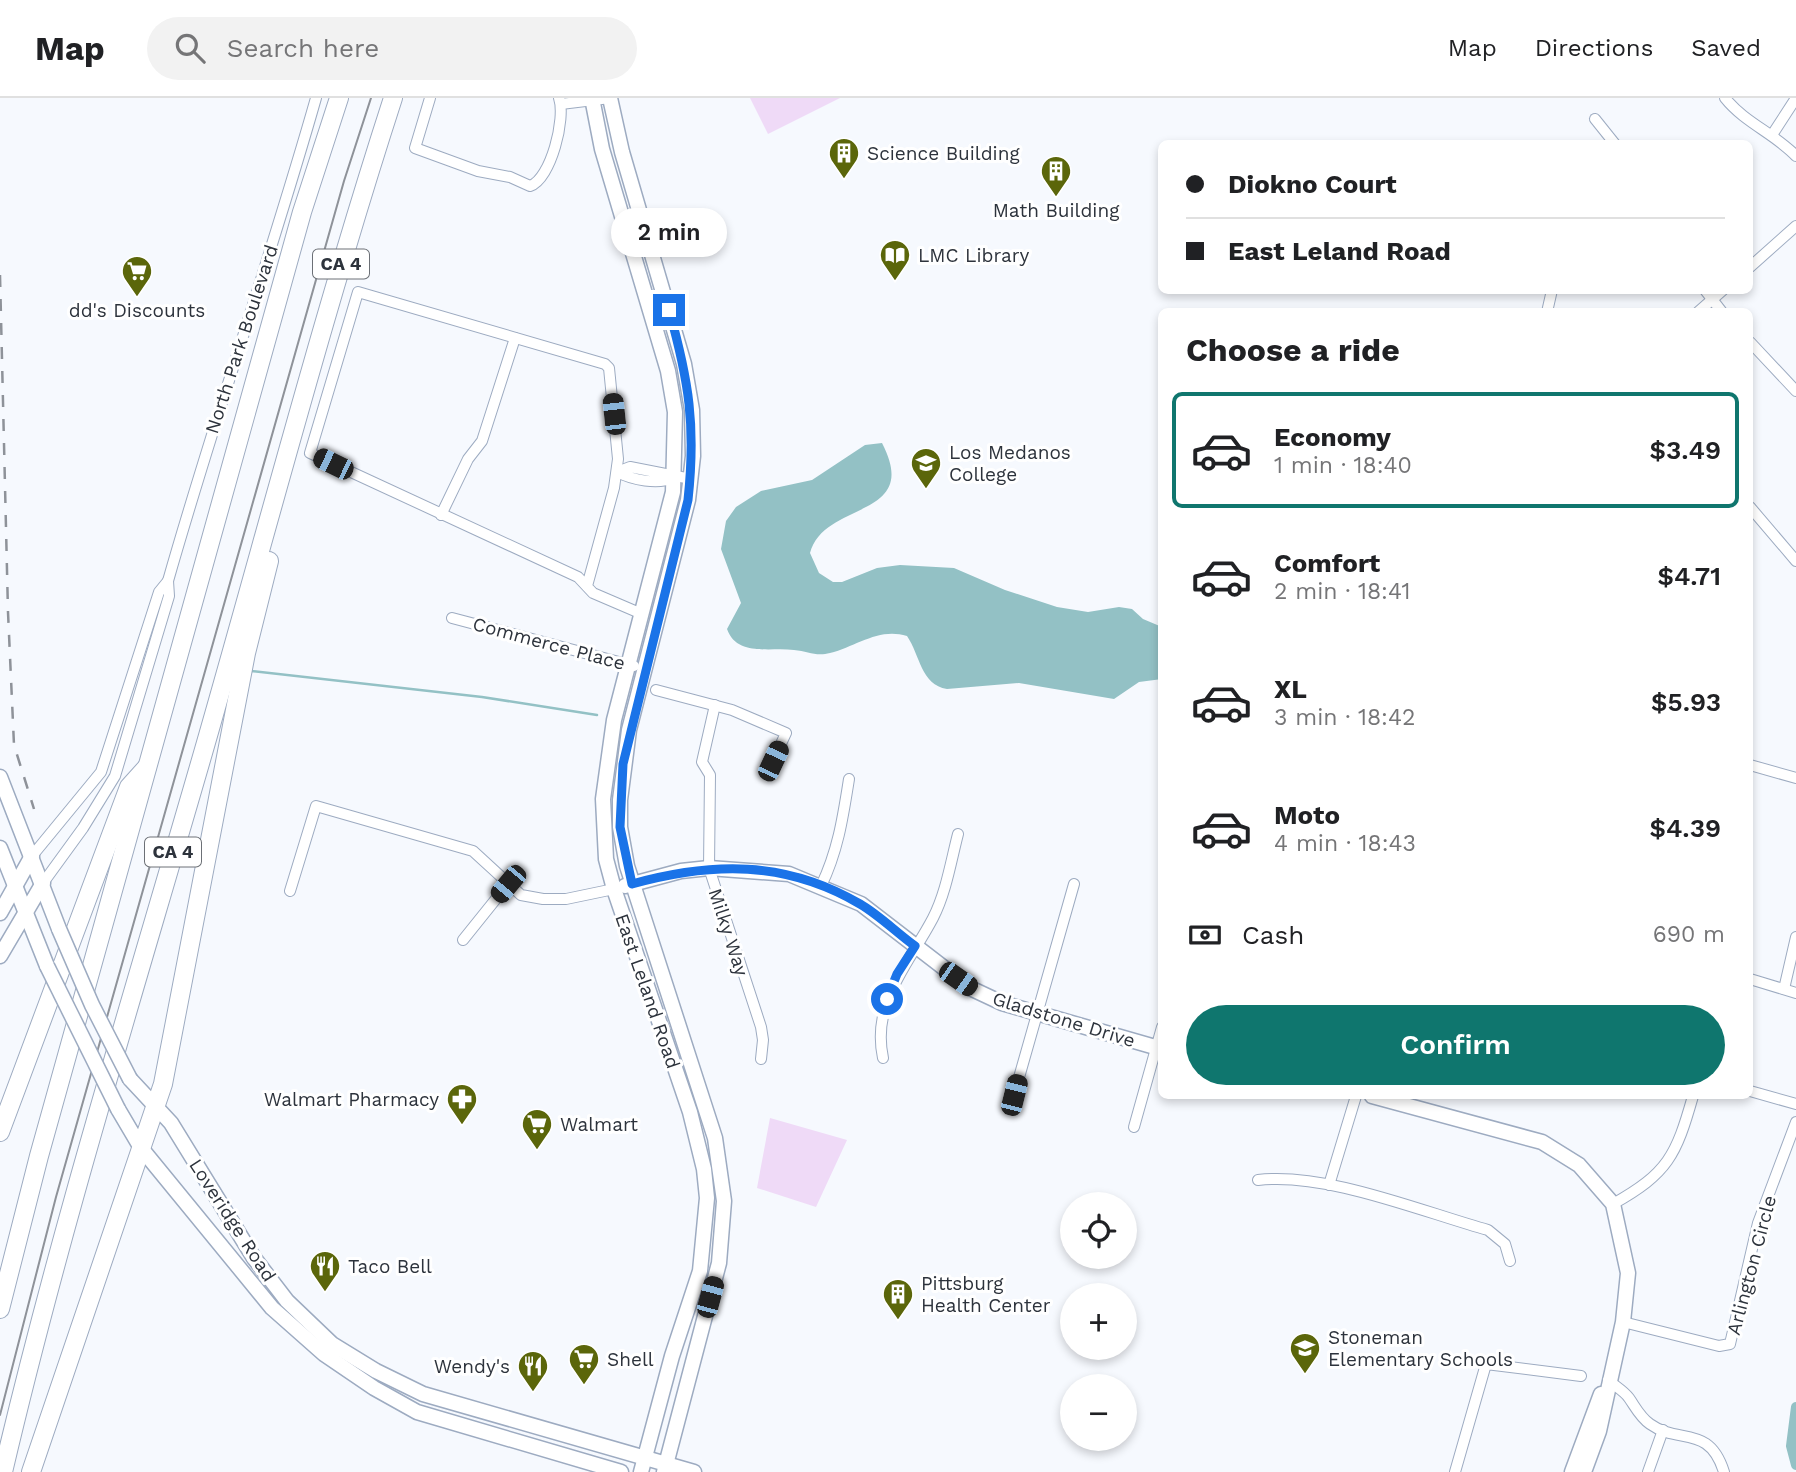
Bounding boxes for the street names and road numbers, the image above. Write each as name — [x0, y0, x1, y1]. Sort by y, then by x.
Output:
street label: North Park Boulevard — [200, 242, 283, 437]
road number: CA 4 — [313, 250, 369, 279]
street label: Commerce Place — [470, 612, 628, 675]
road number: CA 4 — [145, 838, 201, 866]
street label: Milky Way — [704, 885, 754, 979]
street label: East Leland Road — [610, 911, 685, 1072]
street label: Gladstone Drive — [990, 987, 1138, 1052]
street label: Loveridge Road — [184, 1154, 281, 1286]
street label: Arlington Circle — [1722, 1193, 1781, 1337]

